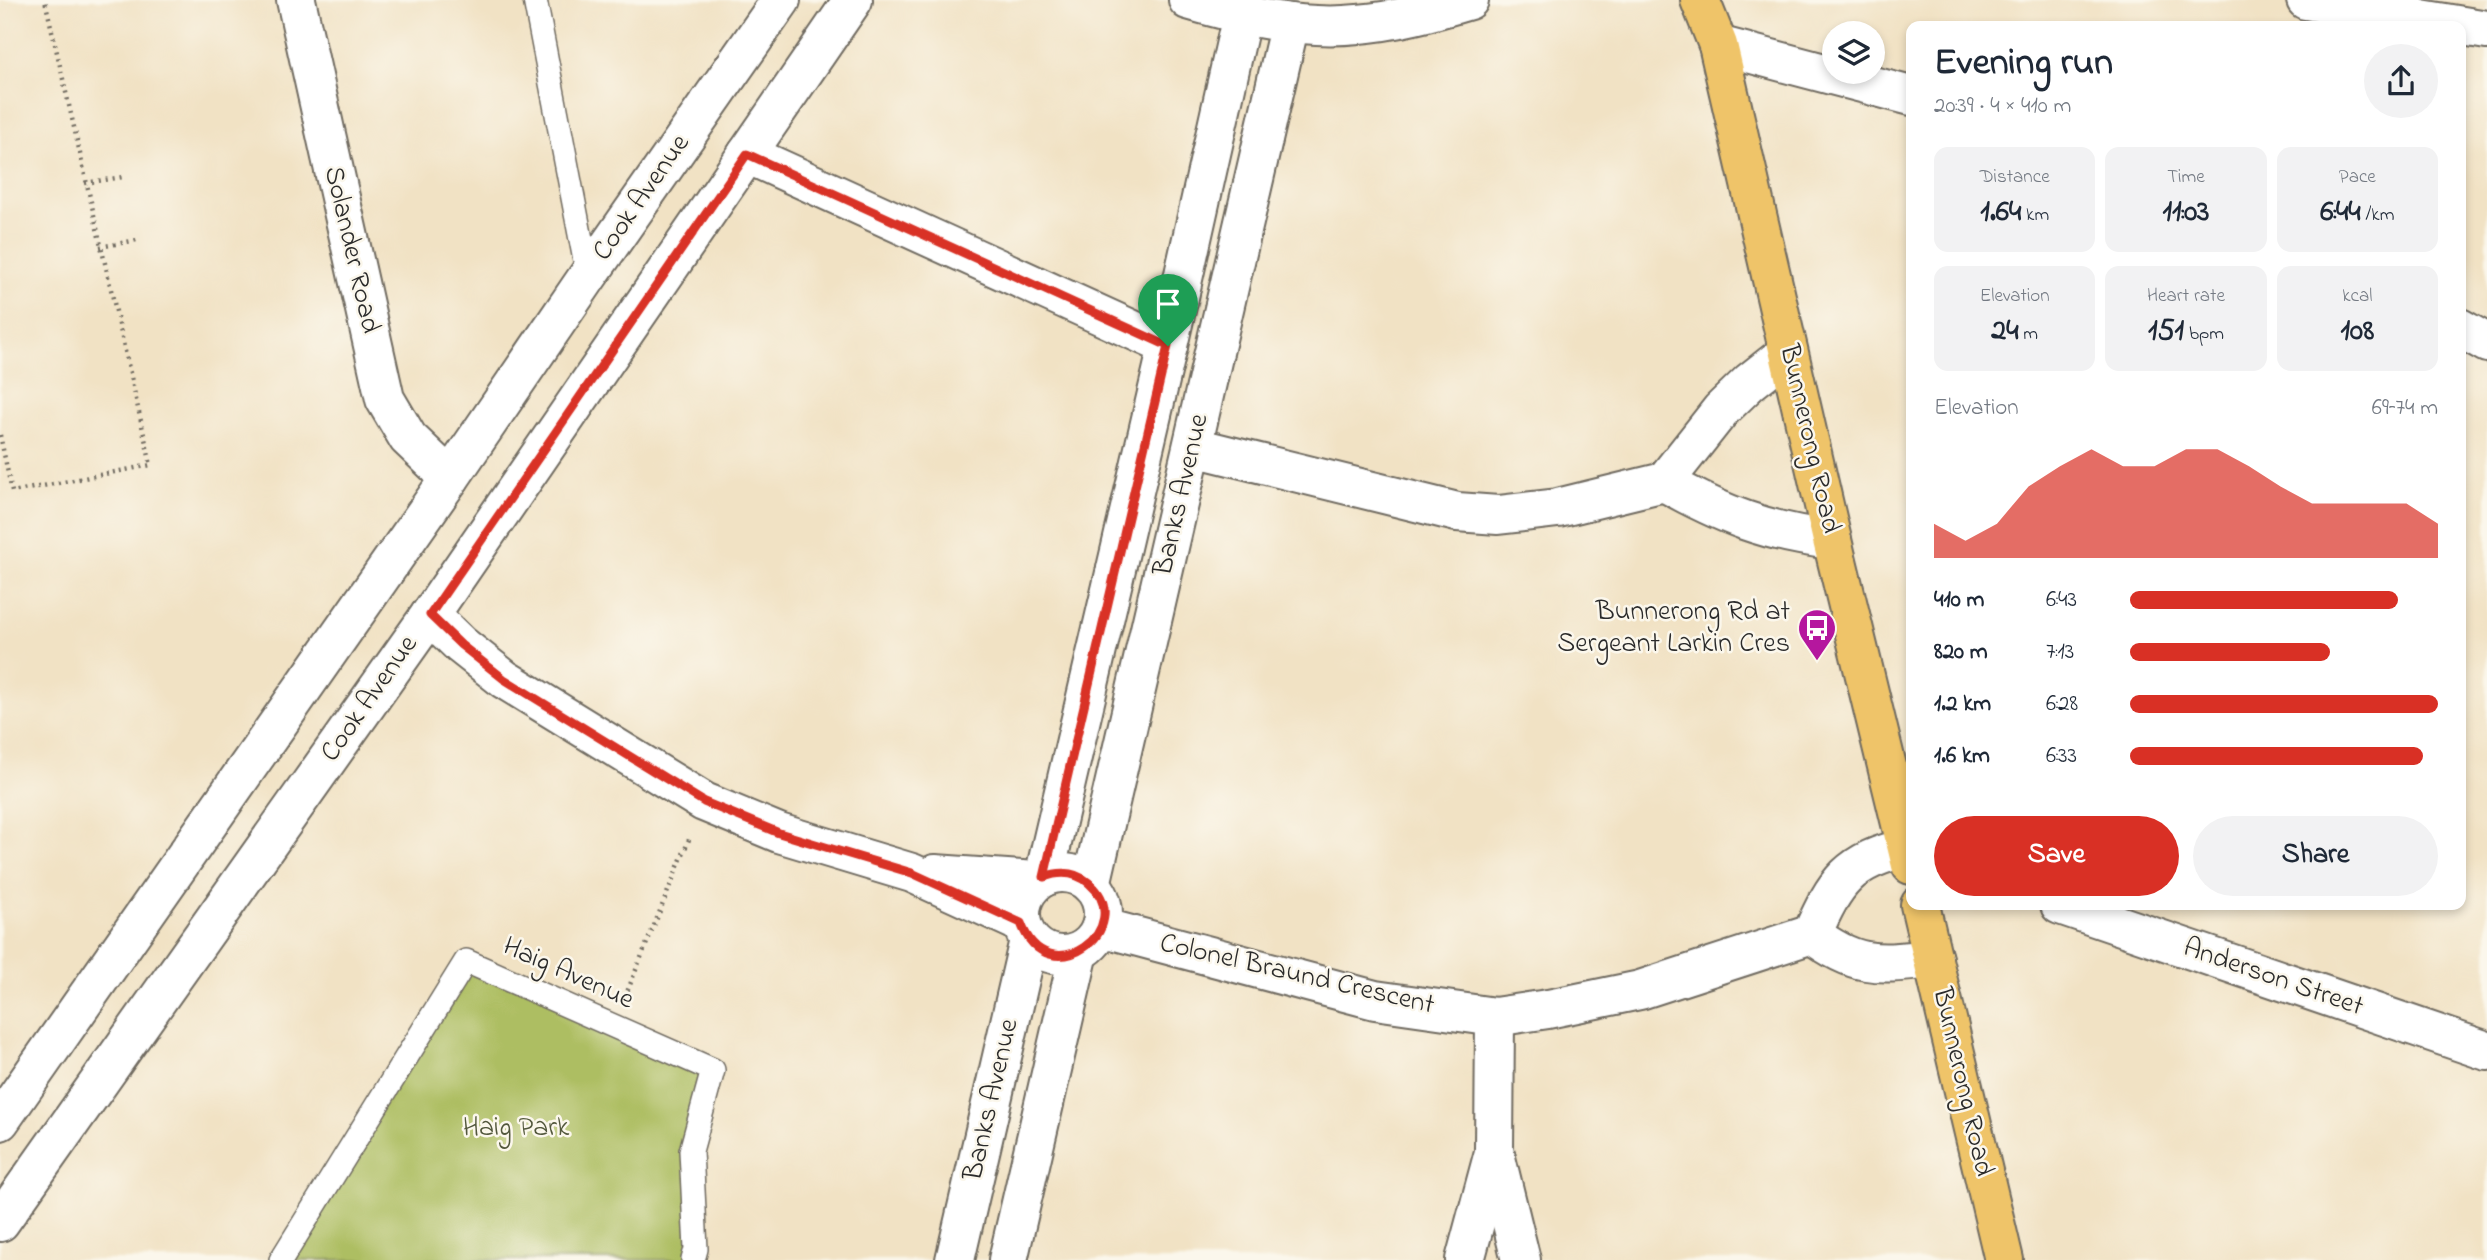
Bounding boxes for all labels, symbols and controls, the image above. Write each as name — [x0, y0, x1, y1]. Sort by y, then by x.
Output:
map controls — [1822, 21, 1885, 84]
button: layers — [1822, 21, 1885, 84]
text: Evening run — [1934, 36, 2113, 92]
button: share — [2364, 44, 2438, 118]
text: 20:39 · 4 × 410 m — [1934, 90, 2071, 123]
street label: Cook Avenue — [583, 126, 701, 270]
street label: Solander Road — [312, 162, 390, 338]
text: Distance — [1980, 164, 2050, 191]
text: Time — [2167, 164, 2205, 191]
text: Pace — [2339, 164, 2376, 191]
text: 1.64 — [1980, 191, 2021, 235]
text: 11:03 — [2163, 191, 2209, 235]
text: 6:44 — [2320, 191, 2361, 235]
text: km — [2021, 202, 2049, 229]
text: /km — [2361, 202, 2394, 229]
pin — [1138, 274, 1198, 346]
text: Elevation — [1980, 283, 2050, 310]
text: Heart rate — [2147, 283, 2225, 310]
text: kcal — [2342, 283, 2372, 310]
icon: arrive — [1149, 285, 1187, 323]
text: 24 — [1991, 310, 2019, 354]
text: 151 — [2148, 310, 2184, 354]
text: 108 — [2340, 310, 2374, 354]
text: m — [2019, 321, 2038, 348]
text: bpm — [2184, 321, 2224, 348]
street label: Bunnerong Road — [1767, 340, 1851, 538]
text: Elevation — [1934, 392, 2019, 425]
text: 69–74 m — [2372, 392, 2438, 425]
street label: Banks Avenue — [1143, 410, 1221, 581]
text: 410 m — [1934, 584, 1984, 617]
text: 6:43 — [2046, 584, 2077, 617]
place label: Bunnerong Rd at Sergeant Larkin Cres — [1557, 592, 1790, 665]
bus stop icon: Bunnerong Rd at Sergeant Larkin Cres — [1796, 607, 1838, 662]
street label: Cook Avenue — [311, 627, 429, 771]
text: 820 m — [1934, 636, 1988, 669]
text: 7:13 — [2046, 636, 2074, 669]
text: 1.2 km — [1934, 688, 1991, 721]
text: 6:28 — [2046, 688, 2078, 721]
text: 1.6 km — [1934, 740, 1990, 773]
text: 6:33 — [2046, 740, 2077, 773]
button: Save — [1934, 816, 2179, 896]
button: Share — [2193, 816, 2438, 896]
street label: Colonel Braund Crescent — [1156, 923, 1438, 1027]
street label: Haig Avenue — [496, 927, 641, 1021]
street label: Anderson Street — [2177, 928, 2369, 1028]
street label: Bunnerong Road — [1920, 983, 2004, 1181]
street label: Banks Avenue — [953, 1015, 1031, 1186]
park label: Haig Park — [463, 1108, 570, 1149]

